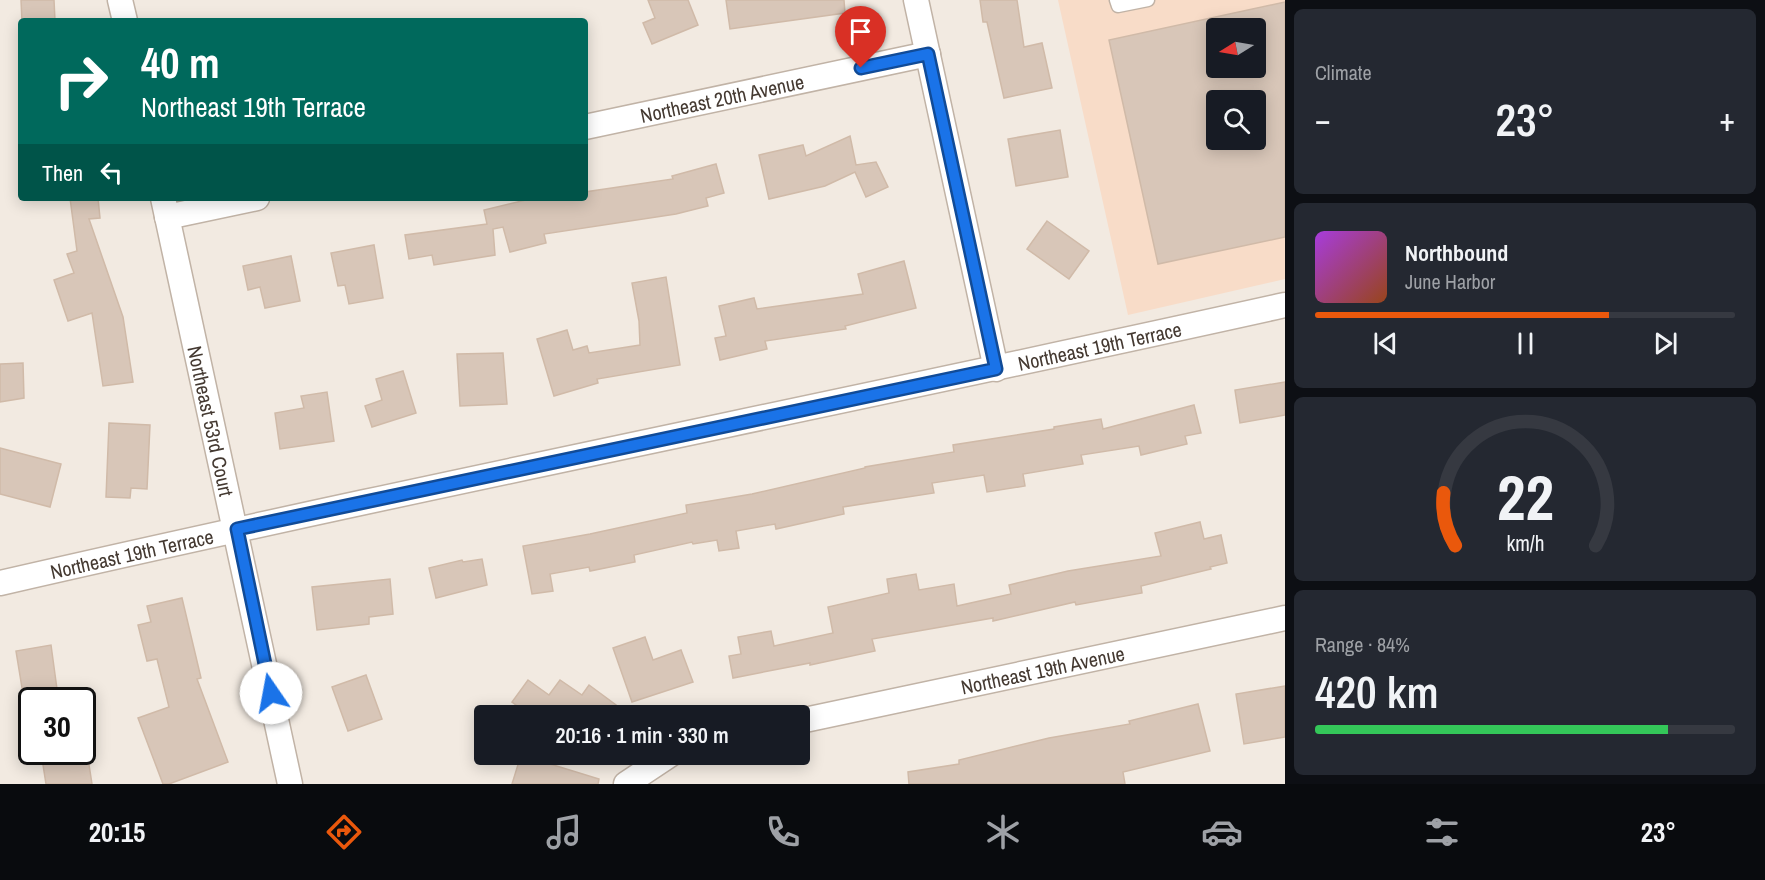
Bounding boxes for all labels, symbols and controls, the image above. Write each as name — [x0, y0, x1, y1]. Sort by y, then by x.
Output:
pin — [835, 6, 886, 68]
icon: arrive — [844, 15, 877, 48]
north arrow — [1206, 18, 1266, 78]
map controls — [1206, 18, 1266, 150]
text: 40 m — [141, 35, 220, 91]
icon: right — [42, 42, 120, 120]
text: Climate — [1315, 59, 1372, 86]
street label: Northeast 20th Avenue — [638, 67, 806, 128]
text: Northeast 19th Terrace — [141, 89, 366, 125]
text: 23° — [1495, 89, 1555, 150]
button: search — [1206, 90, 1266, 150]
text: − — [1315, 97, 1331, 141]
text: + — [1719, 97, 1735, 141]
icon: left — [95, 156, 128, 189]
text: Then — [42, 158, 83, 188]
text: Northbound — [1405, 238, 1508, 268]
text: June Harbor — [1405, 268, 1495, 295]
street label: Northeast 19th Terrace — [1015, 315, 1184, 376]
icon: previous — [1369, 327, 1402, 360]
icon: pause — [1509, 327, 1542, 360]
icon: next — [1649, 327, 1682, 360]
street label: Northeast 53rd Court — [182, 343, 241, 499]
text: 22 — [1497, 455, 1553, 539]
street label: Northeast 19th Terrace — [47, 522, 216, 585]
text: km/h — [1506, 529, 1544, 558]
text: Range · 84% — [1315, 631, 1410, 658]
street label: Northeast 19th Avenue — [958, 639, 1127, 700]
position arrow — [239, 661, 303, 725]
text: 420 km — [1315, 661, 1439, 722]
speed limit sign: 30 — [18, 687, 96, 765]
text: 20:16 · 1 min · 330 m — [555, 720, 729, 750]
icon: directions — [323, 811, 365, 853]
icon: music — [543, 811, 585, 853]
icon: phone — [762, 811, 804, 853]
icon: climate — [982, 811, 1024, 853]
icon: car — [1201, 811, 1243, 853]
icon: filters — [1421, 811, 1463, 853]
text: 20:15 — [89, 814, 145, 850]
text: 23° — [1641, 814, 1676, 850]

